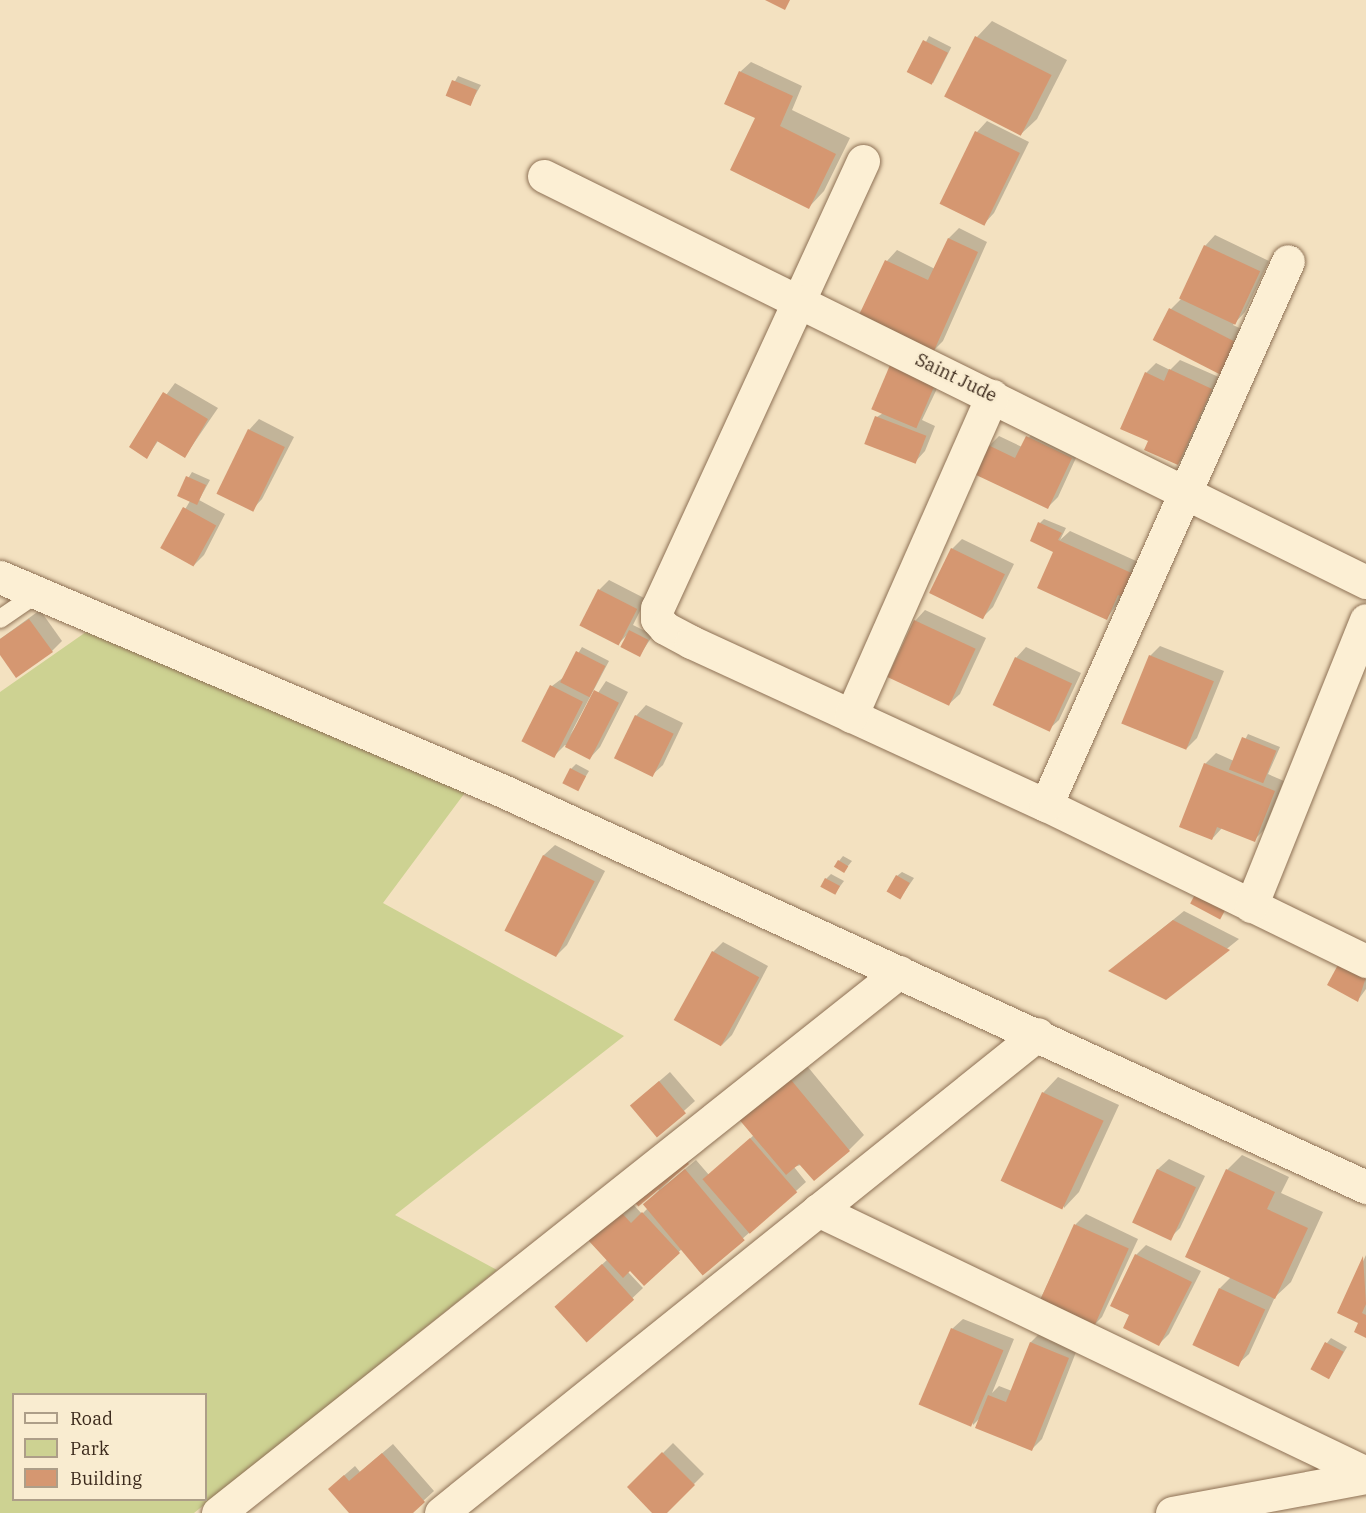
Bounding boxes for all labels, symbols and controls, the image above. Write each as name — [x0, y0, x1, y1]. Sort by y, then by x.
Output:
street label: Saint Jude — [912, 349, 1000, 407]
legend — [12, 1393, 207, 1501]
text: Road — [70, 1407, 113, 1430]
text: Park — [70, 1437, 109, 1460]
text: Building — [70, 1467, 142, 1490]

